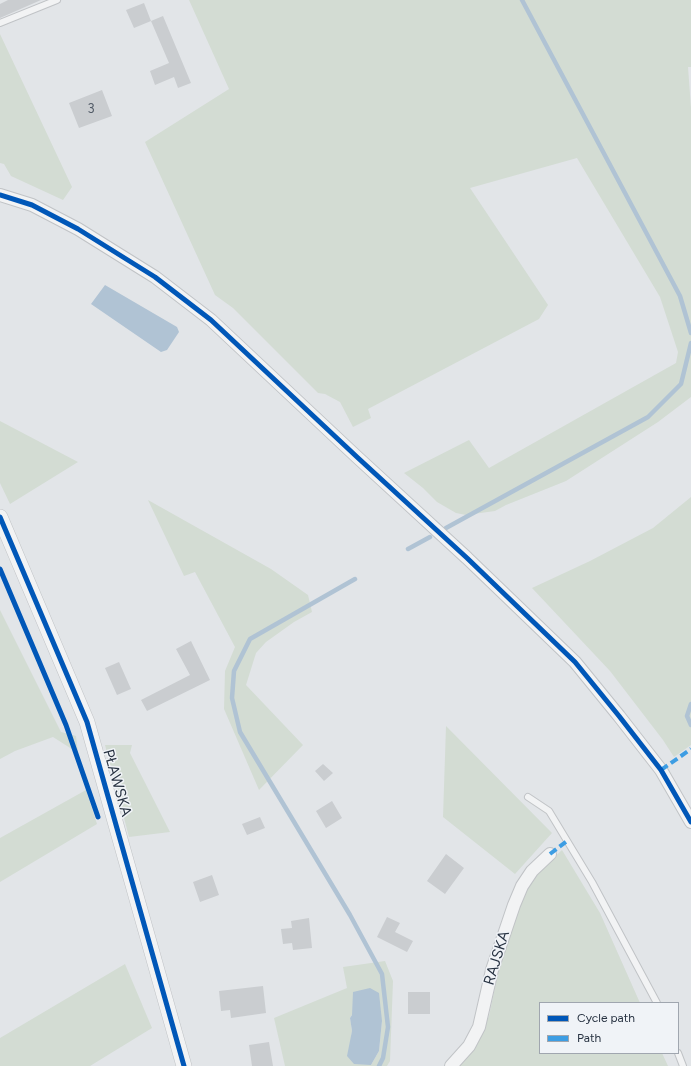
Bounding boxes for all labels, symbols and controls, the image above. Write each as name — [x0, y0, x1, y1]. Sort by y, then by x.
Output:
house number: 3 — [87, 101, 95, 117]
street label: PŁAWSKA — [99, 747, 135, 819]
street label: RAJSKA — [480, 929, 514, 987]
legend — [539, 1002, 679, 1054]
text: Cycle path — [577, 1011, 635, 1025]
text: Path — [577, 1031, 601, 1045]

